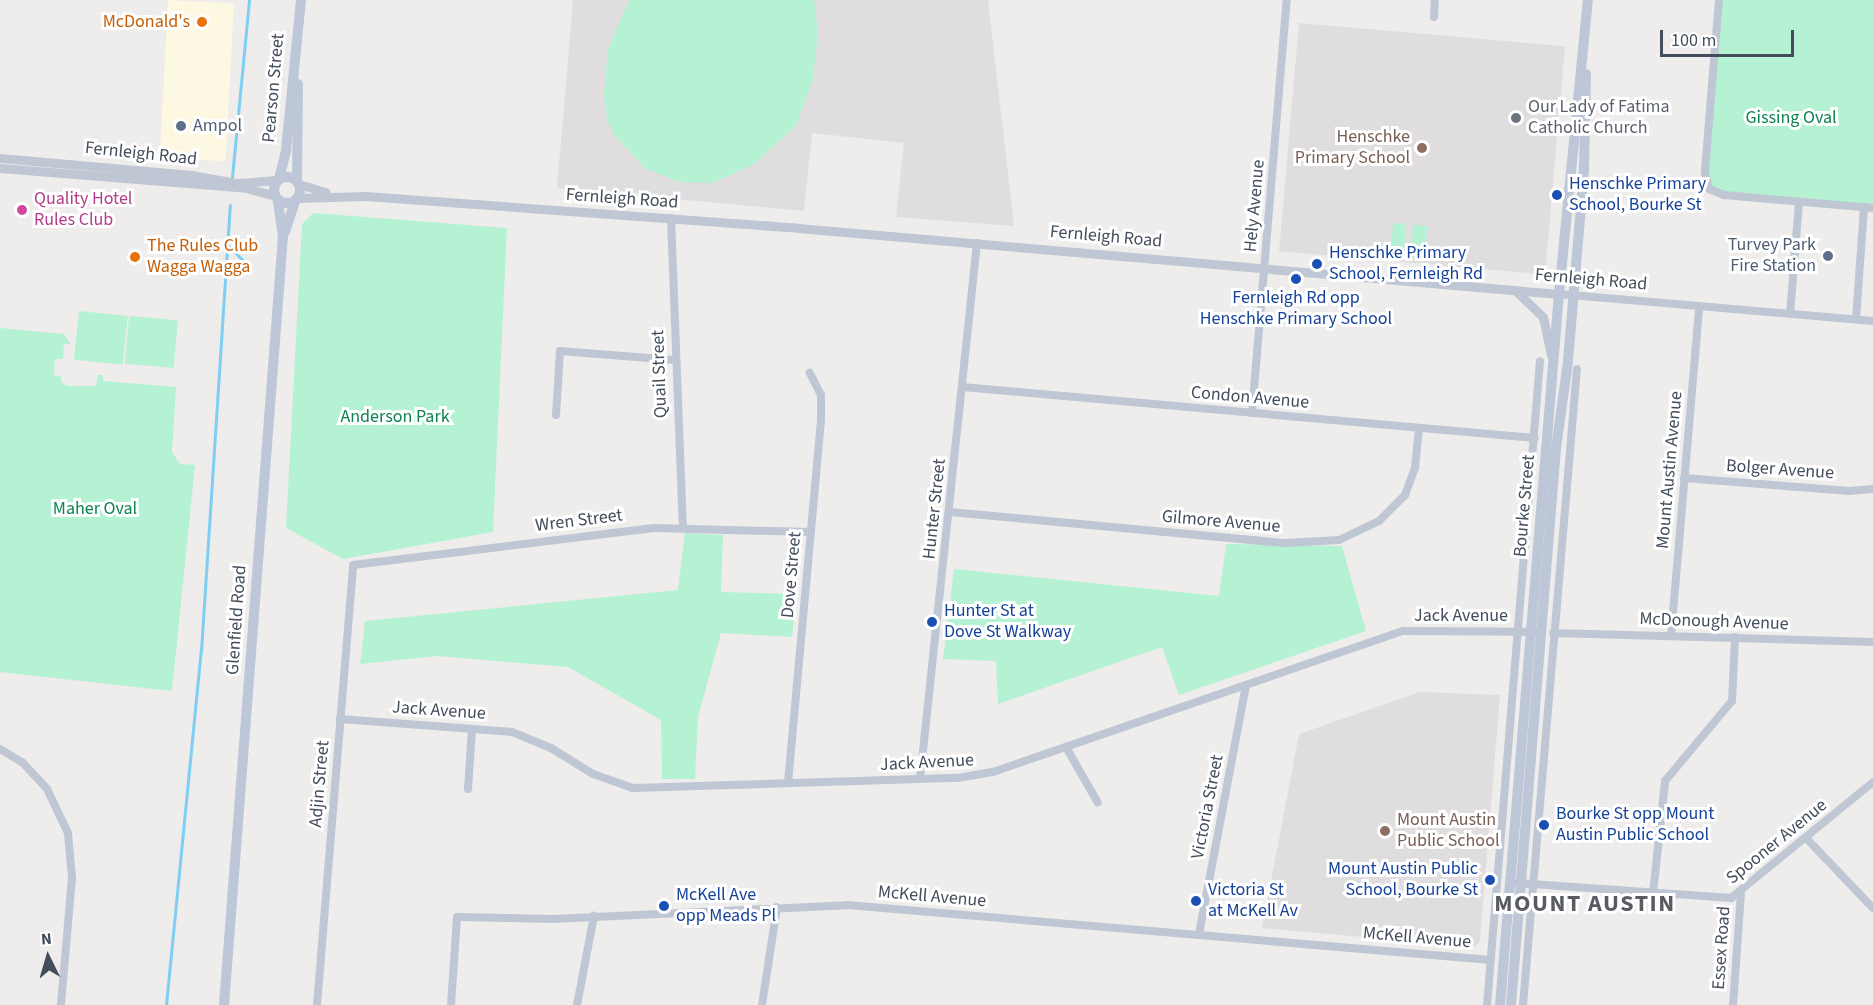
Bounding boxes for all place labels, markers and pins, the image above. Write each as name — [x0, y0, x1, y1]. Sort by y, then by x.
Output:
place label: McDonald's — [103, 11, 190, 33]
marker: McDonald's — [195, 15, 209, 29]
place label: Our Lady of Fatima Catholic Church — [1528, 97, 1670, 140]
marker: Our Lady of Fatima Catholic Church — [1509, 111, 1523, 125]
place label: Ampol — [193, 115, 242, 137]
marker: Ampol — [174, 119, 188, 133]
place label: Henschke Primary School — [1295, 127, 1410, 170]
marker: Henschke Primary School — [1415, 141, 1429, 155]
place label: Henschke Primary School, Bourke St — [1569, 174, 1706, 216]
marker: Henschke Primary School, Bourke St — [1550, 188, 1564, 202]
place label: Quality Hotel Rules Club — [34, 189, 132, 232]
marker: Quality Hotel Rules Club — [15, 203, 29, 217]
place label: Turvey Park Fire Station — [1728, 235, 1816, 278]
place label: The Rules Club Wagga Wagga — [147, 236, 258, 278]
place label: Henschke Primary School, Fernleigh Rd — [1329, 243, 1483, 286]
marker: Turvey Park Fire Station — [1821, 249, 1835, 263]
marker: The Rules Club Wagga Wagga — [128, 250, 142, 264]
marker: Henschke Primary School, Fernleigh Rd — [1310, 257, 1324, 271]
marker: Fernleigh Rd opp Henschke Primary School — [1289, 272, 1303, 286]
place label: Fernleigh Rd opp Henschke Primary School — [1200, 288, 1392, 330]
place label: Hunter St at Dove St Walkway — [944, 601, 1071, 644]
marker: Hunter St at Dove St Walkway — [925, 615, 939, 629]
place label: Bourke St opp Mount Austin Public School — [1556, 804, 1714, 846]
place label: Mount Austin Public School — [1397, 810, 1499, 852]
marker: Bourke St opp Mount Austin Public School — [1537, 818, 1551, 832]
marker: Mount Austin Public School — [1378, 824, 1392, 838]
place label: Mount Austin Public School, Bourke St — [1328, 859, 1478, 902]
marker: Mount Austin Public School, Bourke St — [1483, 873, 1497, 887]
place label: Victoria St at McKell Av — [1208, 880, 1298, 922]
place label: McKell Ave opp Meads Pl — [676, 885, 776, 928]
marker: Victoria St at McKell Av — [1189, 894, 1203, 908]
marker: McKell Ave opp Meads Pl — [657, 899, 671, 913]

